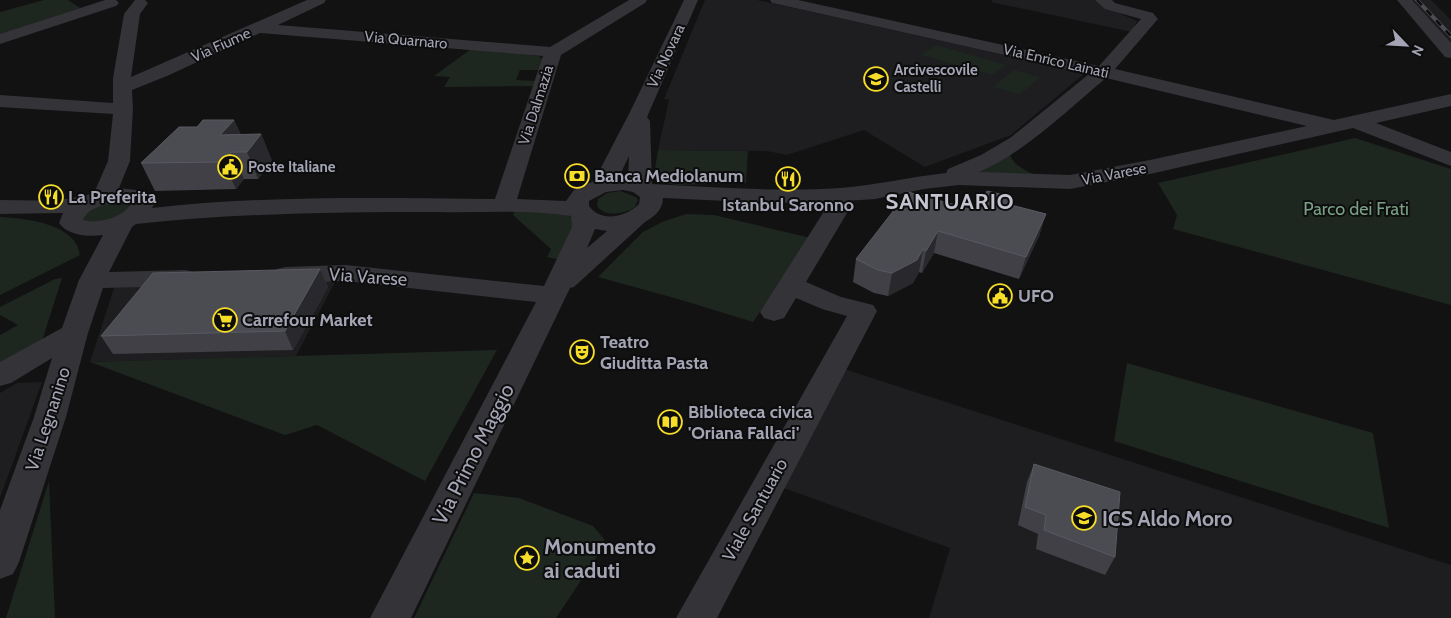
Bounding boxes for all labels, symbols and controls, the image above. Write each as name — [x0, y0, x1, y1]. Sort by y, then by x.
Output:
street label: Via Novara — [643, 20, 689, 91]
north arrow — [1381, 20, 1431, 70]
street label: Via Fiume — [188, 24, 254, 66]
street label: Via Quarnaro — [364, 27, 448, 53]
street label: Via Enrico Lainati — [1001, 40, 1111, 82]
text: N — [1408, 42, 1428, 59]
place label: Arcivescovile Castelli — [894, 61, 978, 96]
street label: Via Dalmazia — [515, 62, 558, 147]
school or university icon: Arcivescovile Castelli — [863, 66, 889, 92]
public building icon: Poste Italiane — [217, 154, 243, 180]
place label: Poste Italiane — [248, 158, 336, 176]
street label: Via Varese — [1080, 159, 1148, 189]
bank icon: Banca Mediolanum — [564, 163, 590, 189]
place label: Banca Mediolanum — [594, 165, 743, 187]
restaurant icon: Istanbul Saronno — [775, 166, 801, 192]
restaurant icon: La Preferita — [38, 184, 64, 210]
place label: La Preferita — [68, 186, 156, 208]
district label: SANTUARIO — [885, 188, 1015, 215]
place label: Istanbul Saronno — [722, 194, 854, 216]
park label: Parco dei Frati — [1303, 198, 1409, 220]
street label: Via Varese — [328, 263, 408, 291]
public building icon: UFO — [987, 283, 1013, 309]
place label: UFO — [1018, 285, 1054, 307]
supermarket icon: Carrefour Market — [212, 307, 238, 333]
place label: Carrefour Market — [242, 309, 373, 331]
place label: Teatro Giuditta Pasta — [600, 331, 708, 374]
theatre icon: Teatro Giuditta Pasta — [569, 339, 595, 365]
street label: Via Legnanino — [21, 364, 75, 474]
street label: Via Primo Maggio — [427, 379, 519, 529]
place label: Biblioteca civica 'Oriana Fallaci' — [688, 401, 813, 444]
library icon: Biblioteca civica 'Oriana Fallaci' — [657, 409, 683, 435]
street label: Viale Santuario — [718, 455, 792, 565]
school or university icon: ICS Aldo Moro — [1071, 505, 1097, 531]
place label: ICS Aldo Moro — [1102, 506, 1233, 531]
place label: Monumento ai caduti — [544, 534, 656, 583]
place icon: Monumento ai caduti — [514, 545, 540, 571]

